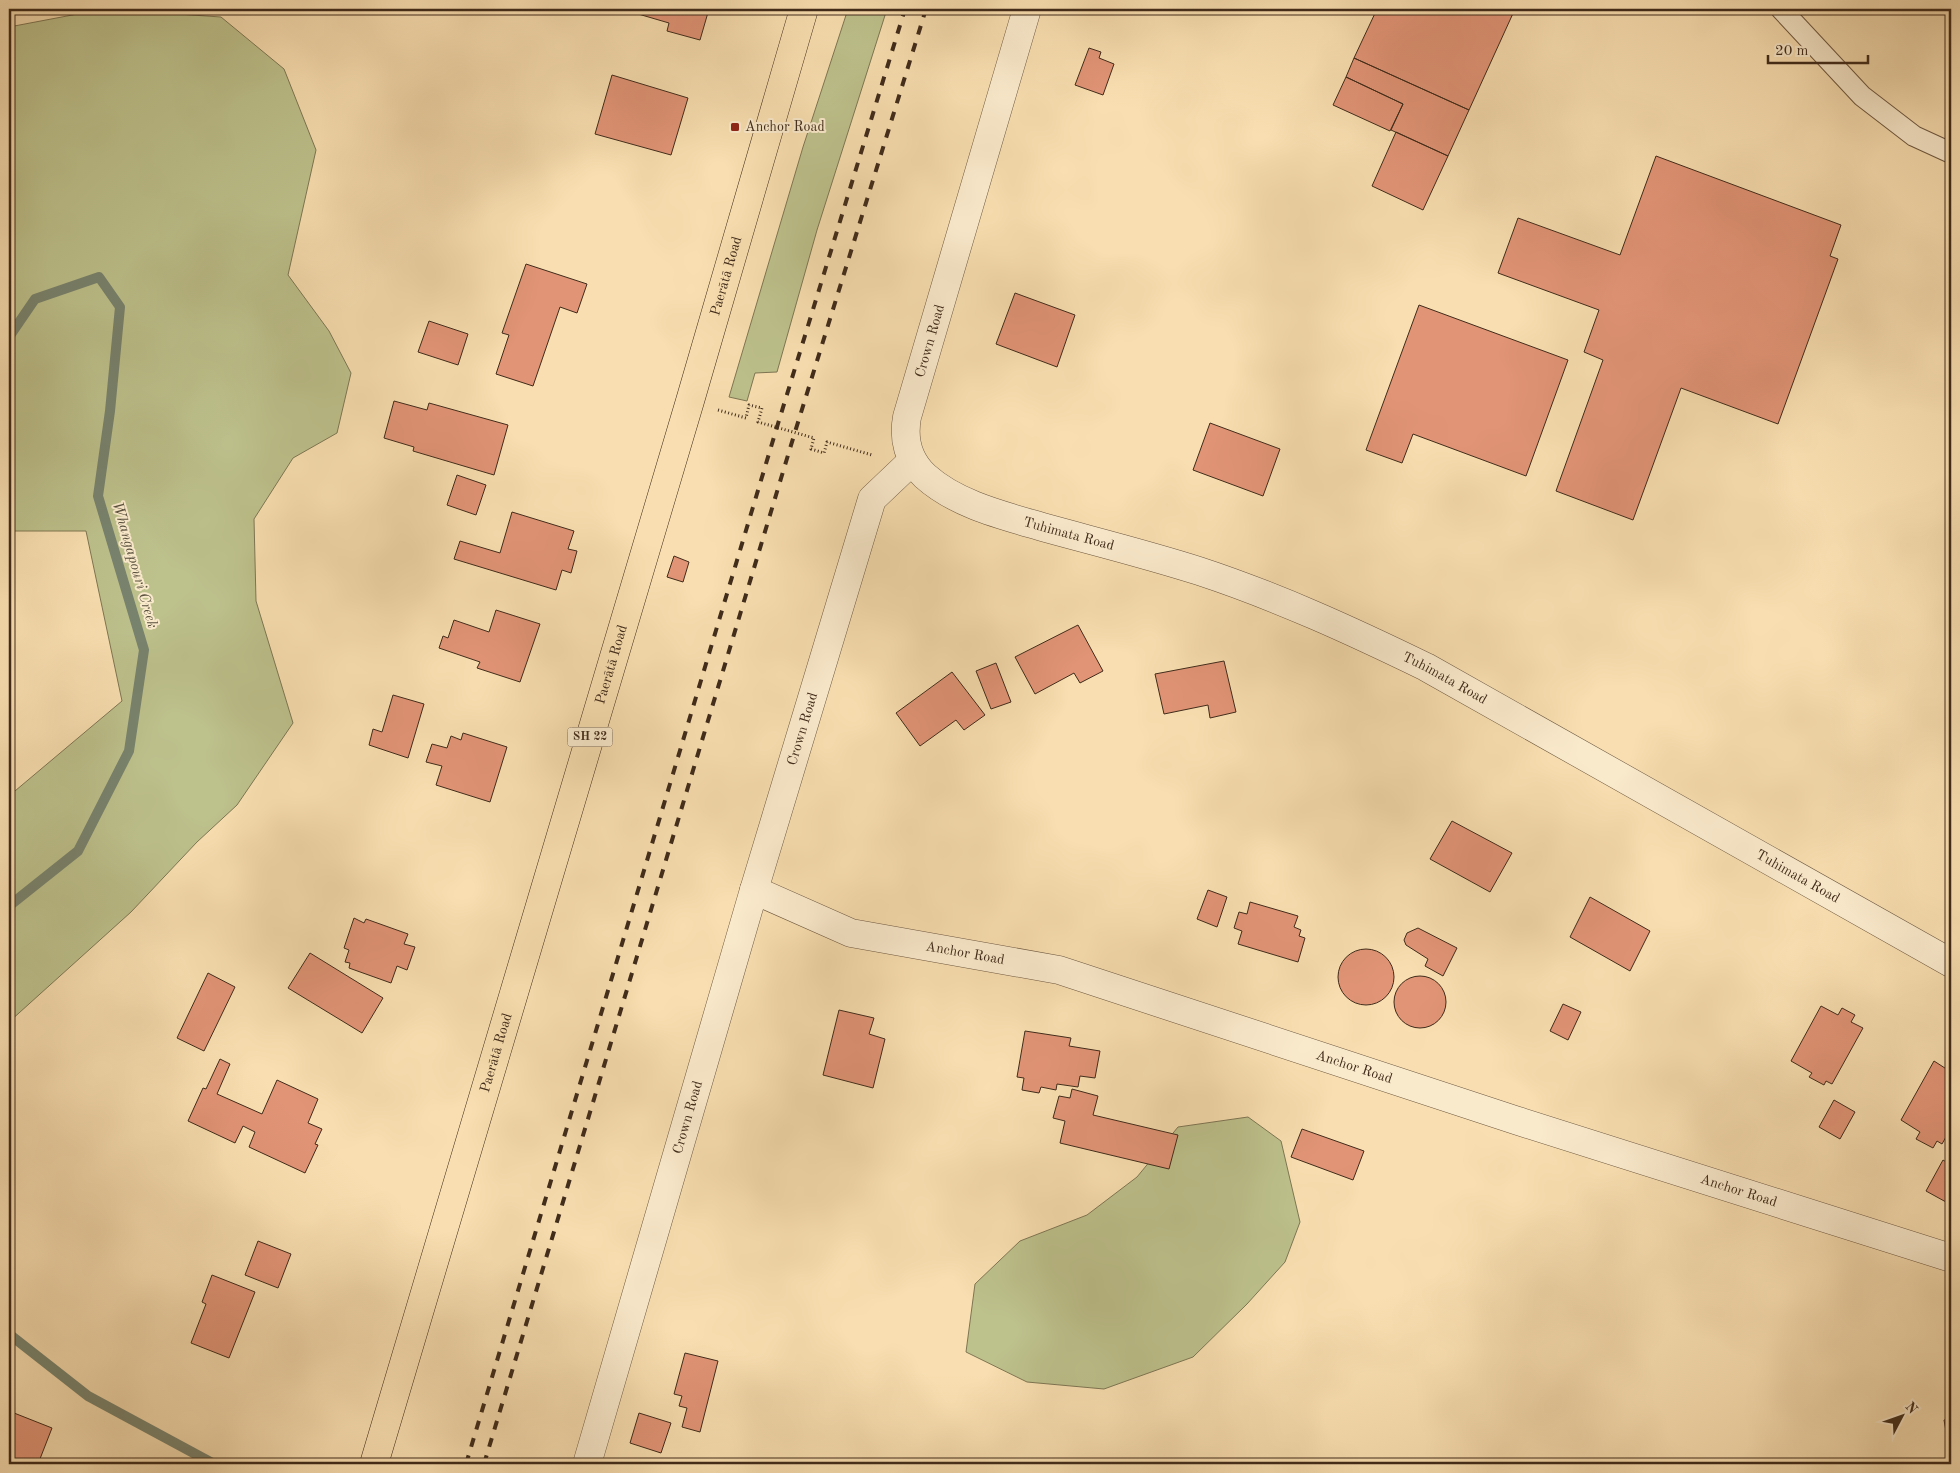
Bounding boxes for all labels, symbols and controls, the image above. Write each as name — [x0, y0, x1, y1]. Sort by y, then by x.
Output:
scale bar — [1768, 32, 1868, 64]
text: 20 m — [1775, 44, 1809, 59]
place label: Anchor Road — [745, 120, 825, 134]
marker: Anchor Road — [729, 121, 741, 133]
street label: Paerātā Road — [708, 235, 744, 317]
street label: Crown Road — [913, 303, 947, 379]
water label: Whangapouri Creek — [109, 500, 159, 630]
street label: Tuhimata Road — [1022, 515, 1116, 553]
street label: Paerātā Road — [593, 623, 630, 706]
street label: Tuhimata Road — [1400, 650, 1489, 707]
street label: Crown Road — [785, 691, 820, 767]
road number: SH 22 — [568, 728, 612, 746]
street label: Tuhimata Road — [1753, 847, 1842, 906]
street label: Anchor Road — [925, 939, 1006, 967]
street label: Paerātā Road — [478, 1012, 515, 1094]
street label: Anchor Road — [1314, 1048, 1394, 1086]
street label: Crown Road — [671, 1079, 705, 1156]
street label: Anchor Road — [1698, 1172, 1779, 1210]
north arrow — [1878, 1390, 1928, 1440]
text: N — [1902, 1399, 1920, 1417]

